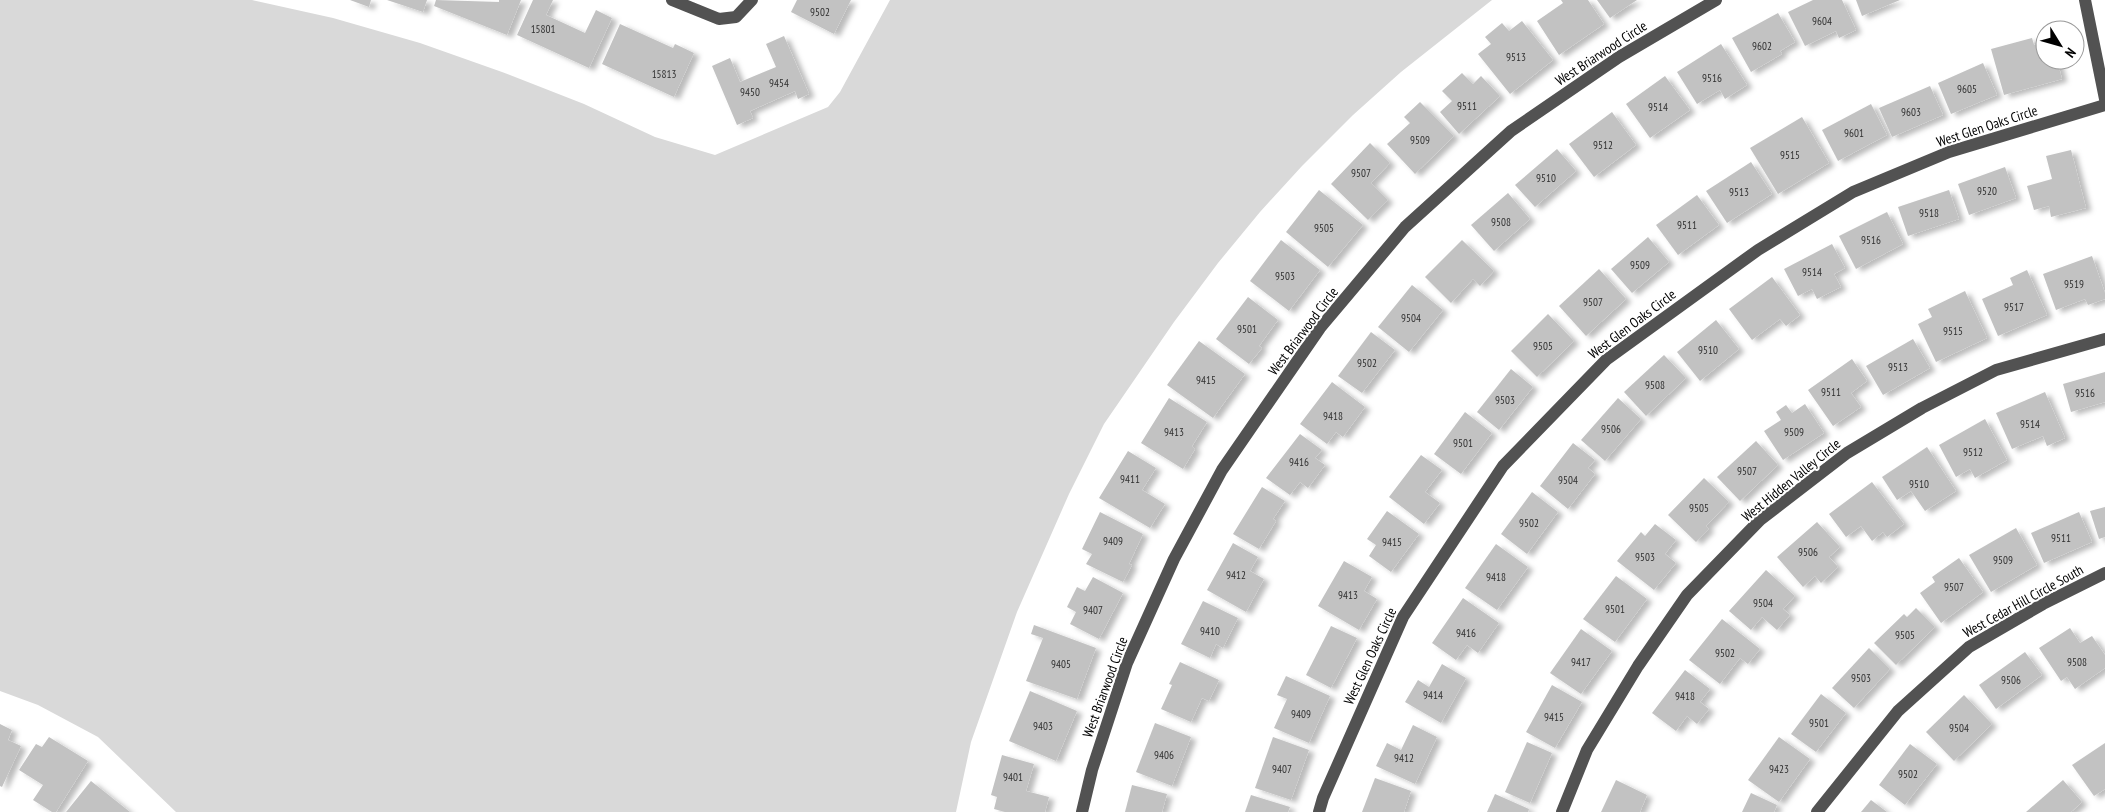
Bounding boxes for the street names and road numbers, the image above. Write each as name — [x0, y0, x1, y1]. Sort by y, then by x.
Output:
street label: West Briarwood Circle — [1552, 17, 1650, 89]
street label: West Glen Oaks Circle — [1934, 101, 2040, 151]
street label: West Briarwood Circle — [1264, 283, 1342, 379]
street label: West Glen Oaks Circle — [1585, 285, 1680, 363]
street label: West Hidden Valley Circle — [1738, 434, 1844, 525]
street label: West Cedar Hill Circle South — [1960, 560, 2086, 642]
street label: West Glen Oaks Circle — [1340, 604, 1400, 707]
street label: West Briarwood Circle — [1078, 634, 1132, 740]

